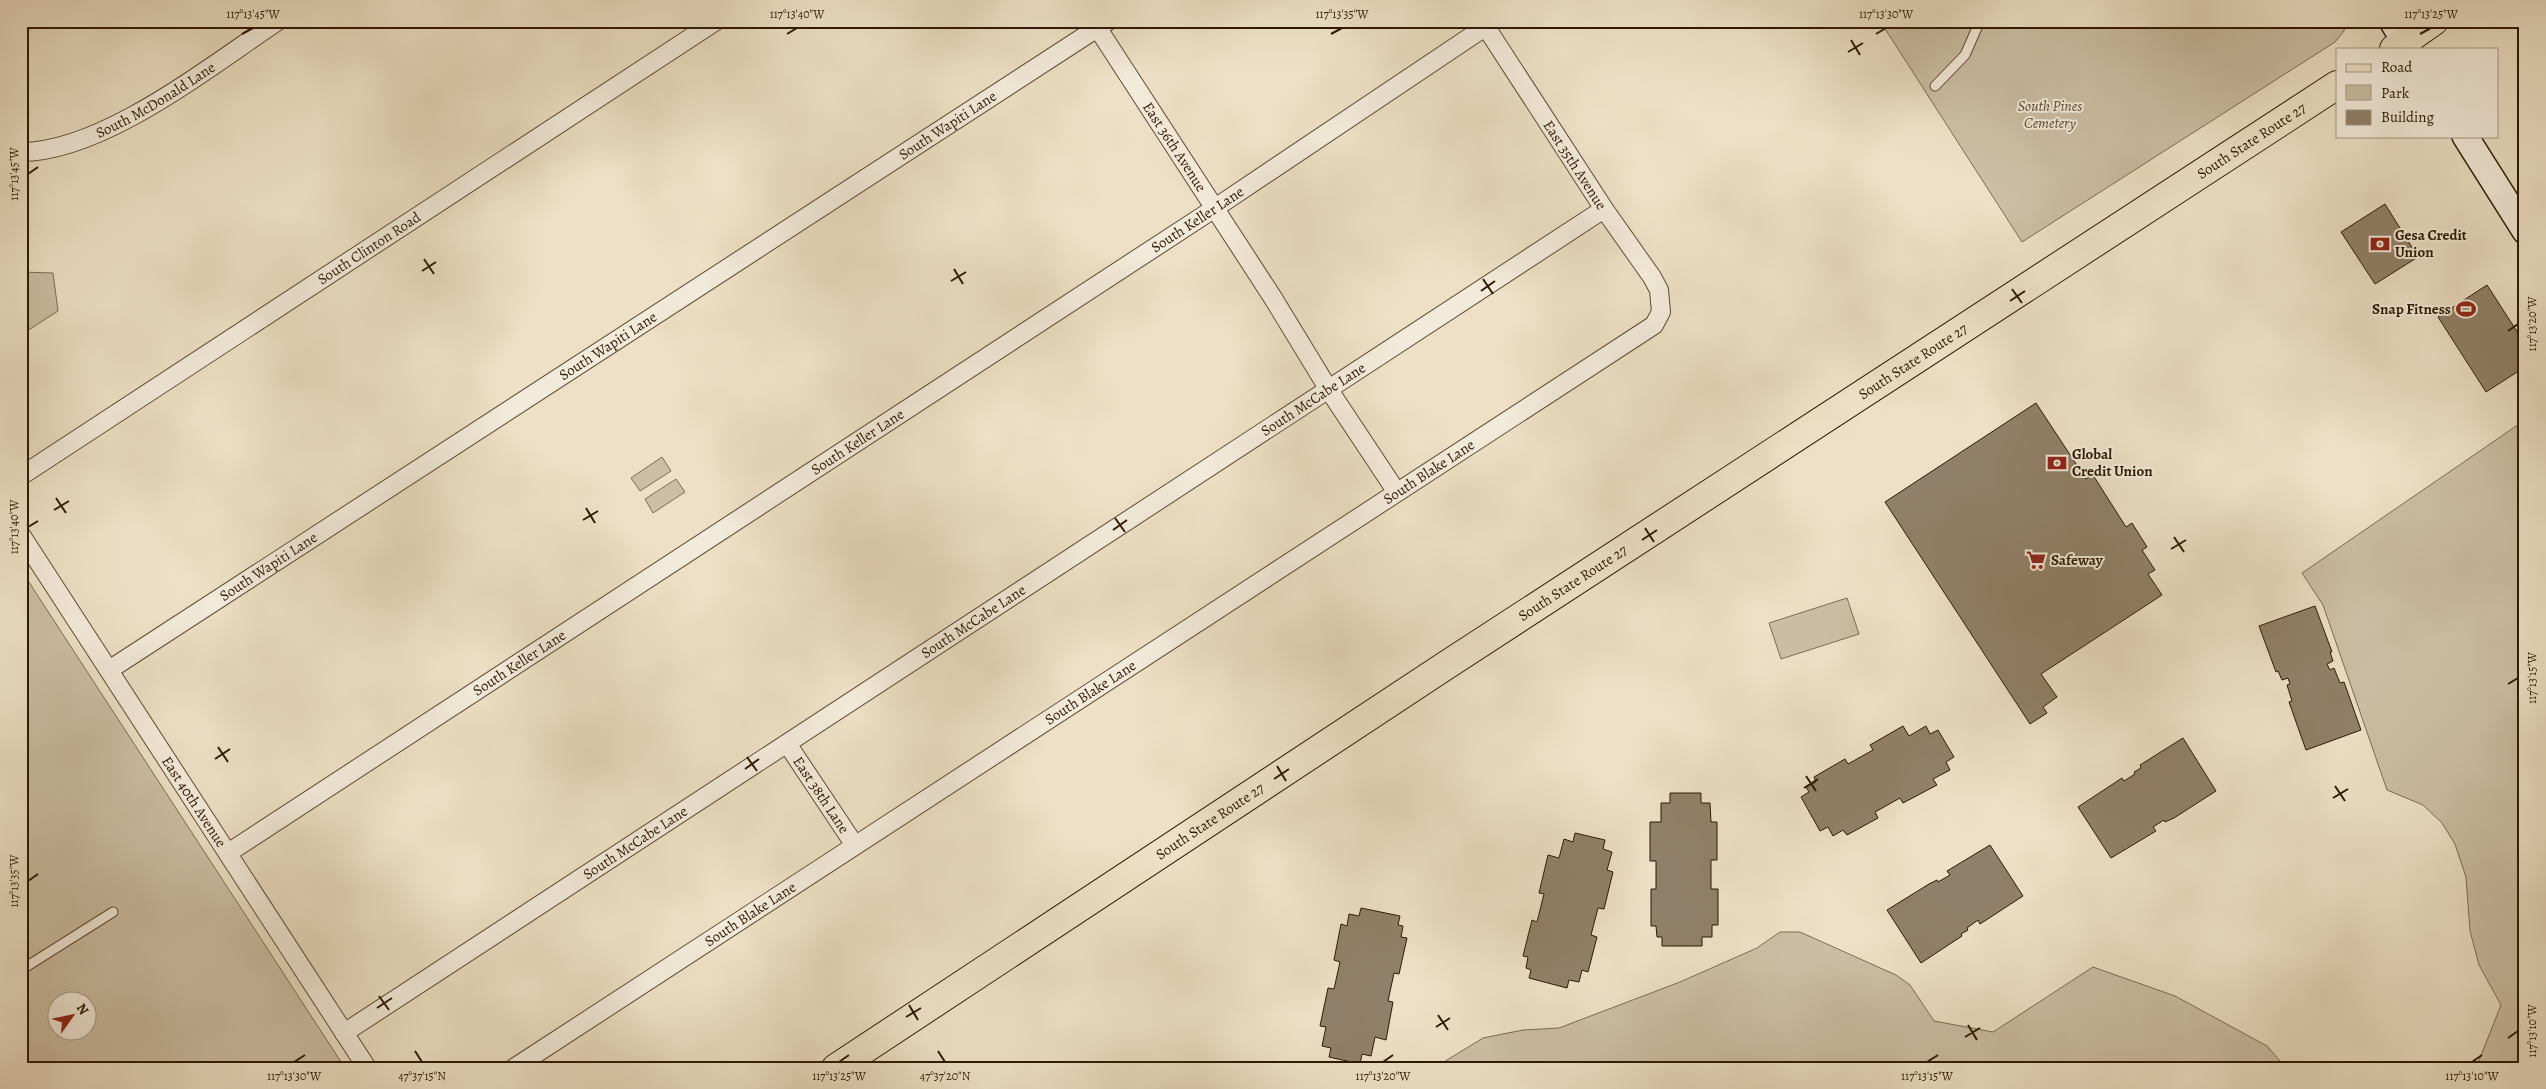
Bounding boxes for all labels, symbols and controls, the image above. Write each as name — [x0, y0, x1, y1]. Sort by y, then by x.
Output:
text: 117°13'45"W — [226, 6, 281, 22]
text: 117°13'40"W — [770, 6, 825, 22]
text: 117°13'35"W — [1316, 6, 1369, 22]
text: 117°13'30"W — [1859, 6, 1914, 22]
text: 117°13'25"W — [2404, 6, 2459, 22]
legend — [2336, 48, 2498, 138]
street label: South McDonald Lane — [93, 57, 219, 143]
text: Road — [2381, 57, 2413, 77]
text: Park — [2381, 83, 2410, 103]
street label: South Wapiti Lane — [895, 86, 1001, 164]
park label: South Pines Cemetery — [2018, 96, 2082, 133]
street label: East 36th Avenue — [1138, 98, 1211, 196]
street label: South State Route 27 — [2193, 98, 2310, 184]
text: Building — [2381, 107, 2434, 127]
street label: East 35th Avenue — [1539, 116, 1612, 214]
text: 117°13'45"W — [6, 146, 22, 201]
street label: South Keller Lane — [1147, 181, 1248, 257]
street label: South Clinton Road — [314, 206, 425, 289]
place label: Gesa Credit Union — [2395, 225, 2467, 262]
bank icon: Gesa Credit Union — [2369, 233, 2391, 255]
text: 117°13'20"W — [2524, 296, 2540, 351]
sports icon: Snap Fitness — [2455, 298, 2477, 320]
place label: Snap Fitness — [2372, 299, 2451, 319]
street label: South Wapiti Lane — [555, 307, 661, 385]
street label: South State Route 27 — [1854, 318, 1972, 404]
street label: South McCabe Lane — [1257, 357, 1370, 441]
street label: South Keller Lane — [807, 404, 908, 479]
street label: South Blake Lane — [1379, 434, 1479, 509]
place label: Global Credit Union — [2072, 444, 2153, 481]
bank icon: Global Credit Union — [2046, 452, 2068, 474]
text: 117°13'40"W — [6, 499, 22, 554]
street label: South Wapiti Lane — [216, 527, 321, 606]
street label: South State Route 27 — [1514, 540, 1632, 626]
supermarket icon: Safeway — [2025, 549, 2047, 571]
place label: Safeway — [2051, 550, 2104, 570]
street label: South McCabe Lane — [917, 580, 1030, 663]
street label: South Keller Lane — [469, 625, 570, 700]
text: 117°13'15"W — [2524, 651, 2540, 704]
street label: South Blake Lane — [1041, 655, 1140, 729]
street label: East 40th Avenue — [157, 752, 231, 851]
street label: East 38th Lane — [788, 753, 854, 838]
street label: South State Route 27 — [1152, 778, 1269, 864]
street label: South McCabe Lane — [579, 801, 692, 884]
text: 117°13'35"W — [6, 854, 22, 908]
street label: South Blake Lane — [701, 877, 800, 951]
north arrow — [48, 992, 98, 1042]
text: N — [72, 1000, 93, 1019]
text: 117°13'10"W — [2524, 1004, 2540, 1058]
text: 117°13'30"W — [267, 1068, 322, 1084]
text: 47°37'15"N — [398, 1068, 446, 1084]
text: 117°13'25"W — [812, 1068, 867, 1084]
text: 47°37'20"N — [920, 1068, 971, 1084]
text: 117°13'20"W — [1356, 1068, 1411, 1084]
text: 117°13'15"W — [1901, 1068, 1954, 1084]
text: 117°13'10"W — [2445, 1068, 2499, 1084]

